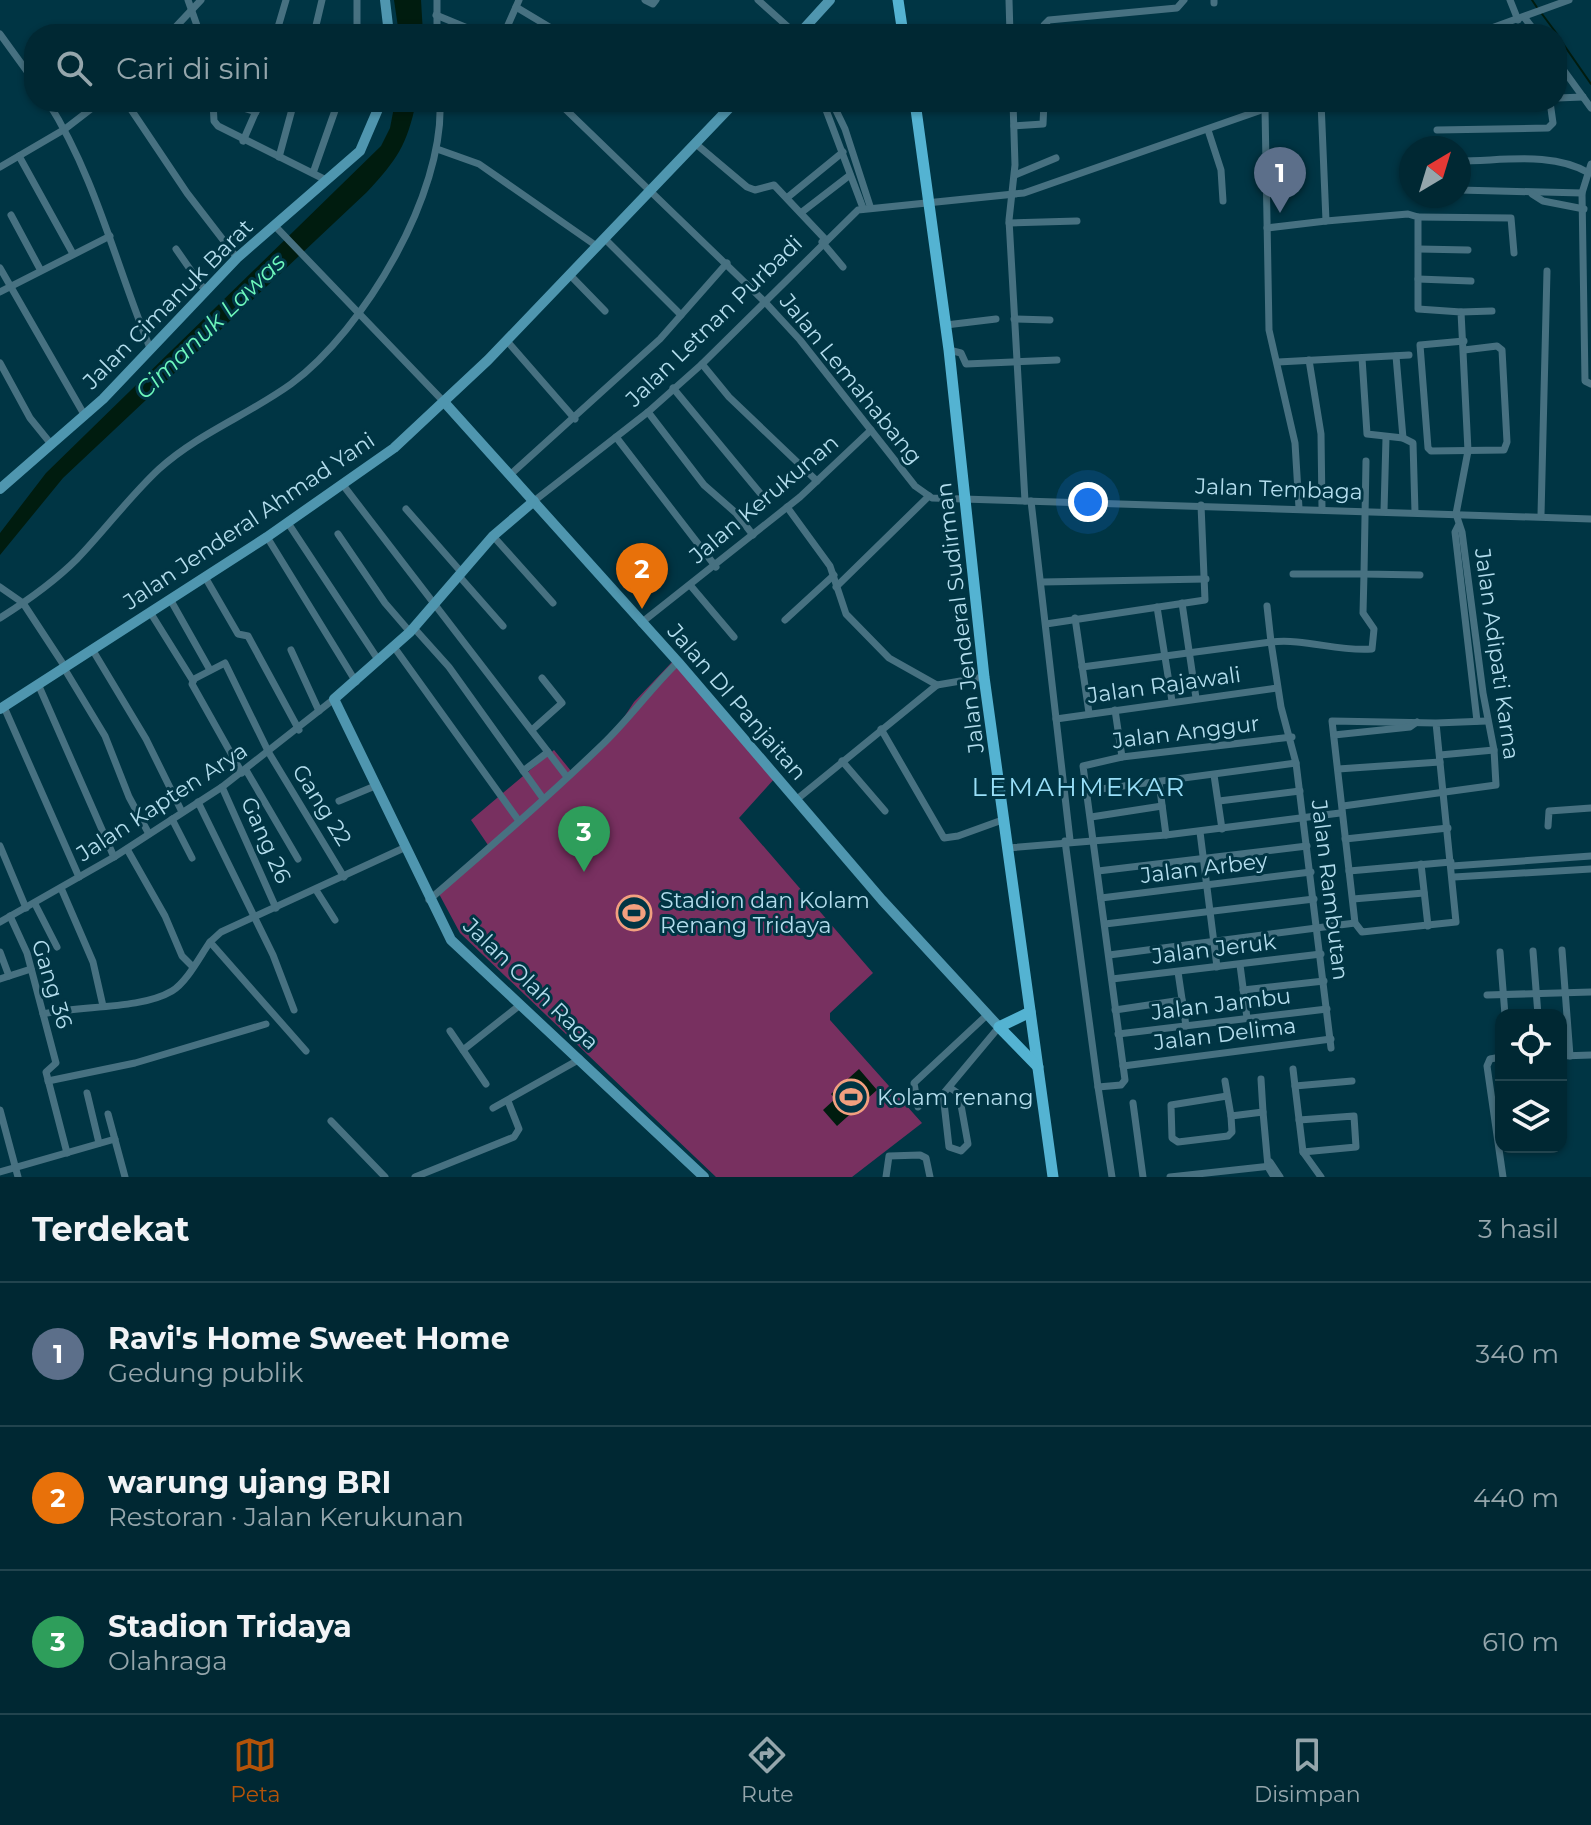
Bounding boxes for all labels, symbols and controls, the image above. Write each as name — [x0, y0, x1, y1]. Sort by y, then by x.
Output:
search box — [24, 24, 1567, 112]
icon: search — [52, 46, 96, 90]
text: Cari di sini — [116, 50, 270, 87]
north arrow — [1399, 136, 1471, 208]
pin: 1 — [1254, 147, 1306, 213]
street label: Jalan Cimanuk Barat — [77, 213, 259, 395]
street label: Jalan Letnan Purbadi — [619, 230, 808, 413]
water label: Cimanuk Lawas — [129, 247, 291, 405]
street label: Jalan Lemahabang — [773, 288, 928, 470]
street label: Jalan Jenderal Ahmad Yani — [117, 427, 380, 616]
street label: Jalan Kerukunan — [683, 429, 844, 570]
street label: Jalan Tembaga — [1194, 473, 1363, 505]
street label: Jalan Jenderal Sudirman — [930, 481, 990, 756]
your location — [1068, 482, 1108, 522]
pin: 2 — [616, 543, 668, 609]
street label: Jalan Adipati Karna — [1469, 546, 1525, 761]
street label: Jalan DI Panjaitan — [661, 617, 812, 786]
street label: Jalan Rajawali — [1084, 661, 1243, 709]
street label: Jalan Anggur — [1110, 710, 1261, 755]
street label: Jalan Kapten Arya — [71, 737, 252, 868]
street label: Gang 22 — [287, 759, 357, 851]
district label: LEMAHMEKAR — [972, 771, 1186, 803]
street label: Gang 26 — [235, 793, 297, 887]
street label: Jalan Rambutan — [1305, 797, 1354, 982]
pin: 3 — [558, 806, 610, 872]
street label: Jalan Arbey — [1138, 847, 1269, 889]
place label: Stadion dan Kolam Renang Tridaya — [660, 887, 870, 939]
sports icon: Stadion dan Kolam Renang Tridaya — [615, 894, 653, 932]
street label: Jalan Olah Raga — [457, 912, 605, 1056]
street label: Jalan Jeruk — [1150, 928, 1278, 970]
street label: Gang 36 — [26, 936, 78, 1032]
street label: Jalan Jambu — [1149, 982, 1292, 1026]
map controls — [1495, 1009, 1567, 1153]
button: locate — [1495, 1009, 1567, 1081]
street label: Jalan Delima — [1151, 1012, 1298, 1056]
sports icon: Kolam renang — [832, 1078, 870, 1116]
button: layers — [1495, 1081, 1567, 1153]
place label: Kolam renang — [877, 1084, 1034, 1111]
text: Terdekat — [32, 1208, 190, 1250]
text: 3 hasil — [1478, 1213, 1559, 1245]
text: Ravi's Home Sweet Home — [108, 1320, 510, 1357]
text: 1 — [53, 1338, 63, 1370]
text: 340 m — [1476, 1338, 1559, 1370]
text: Gedung publik — [108, 1357, 303, 1389]
text: warung ujang BRI — [108, 1464, 391, 1501]
text: 2 — [50, 1482, 66, 1514]
text: 440 m — [1473, 1482, 1559, 1514]
text: Restoran · Jalan Kerukunan — [108, 1501, 464, 1533]
text: Stadion Tridaya — [108, 1608, 352, 1645]
text: 3 — [50, 1626, 66, 1658]
text: 610 m — [1482, 1626, 1559, 1658]
text: Olahraga — [108, 1645, 228, 1677]
tab: Peta — [230, 1733, 281, 1808]
tab: Rute — [741, 1733, 793, 1808]
tab: Disimpan — [1254, 1733, 1361, 1808]

